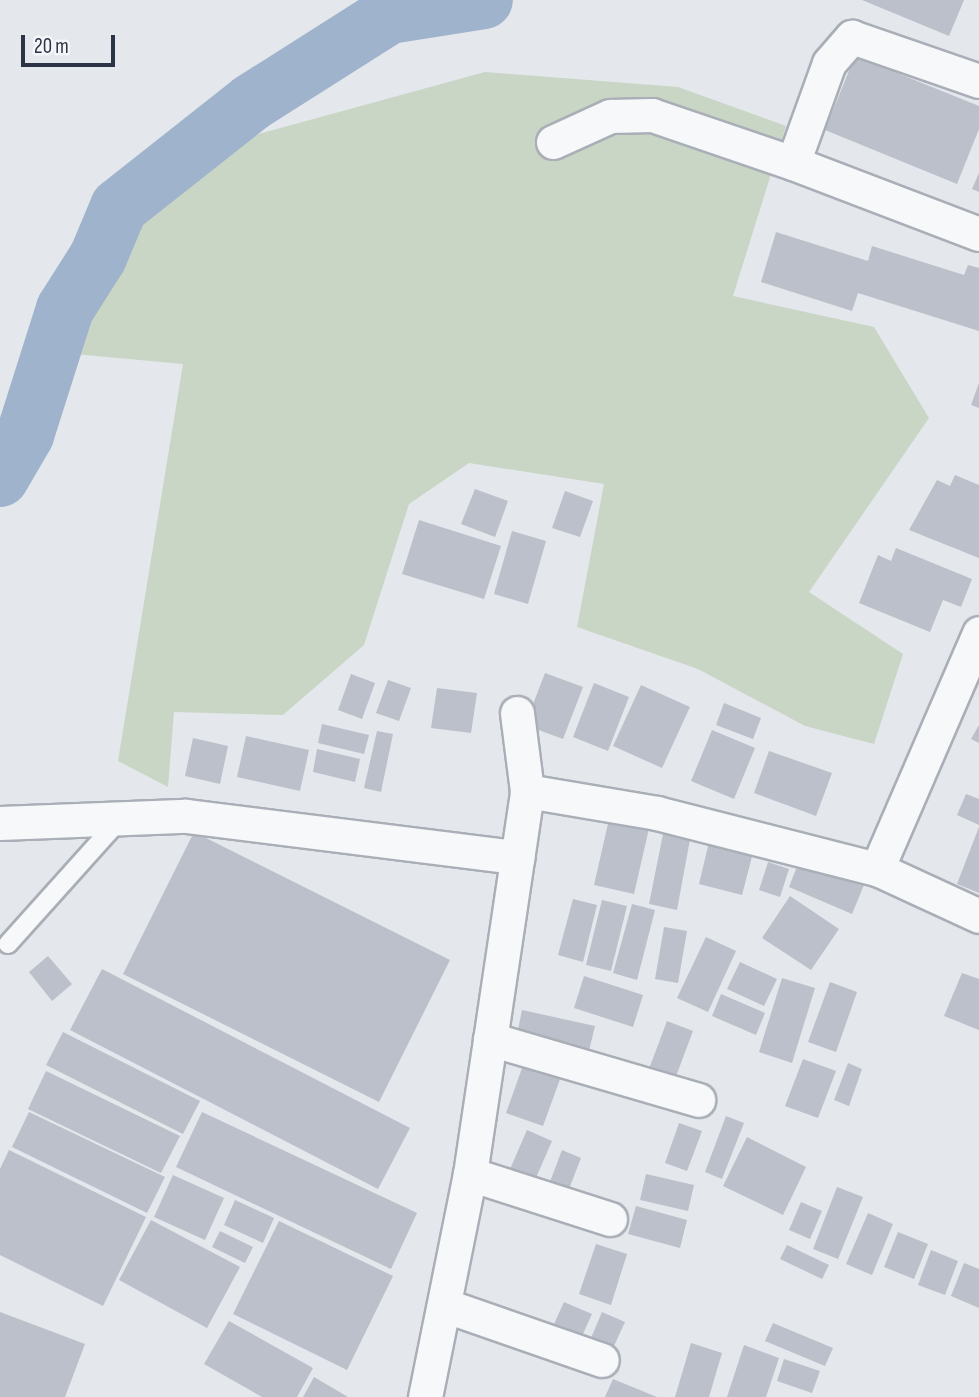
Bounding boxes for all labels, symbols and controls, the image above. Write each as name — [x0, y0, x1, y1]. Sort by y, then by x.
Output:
scale bar — [24, 21, 119, 65]
text: 20 m — [34, 34, 69, 59]

